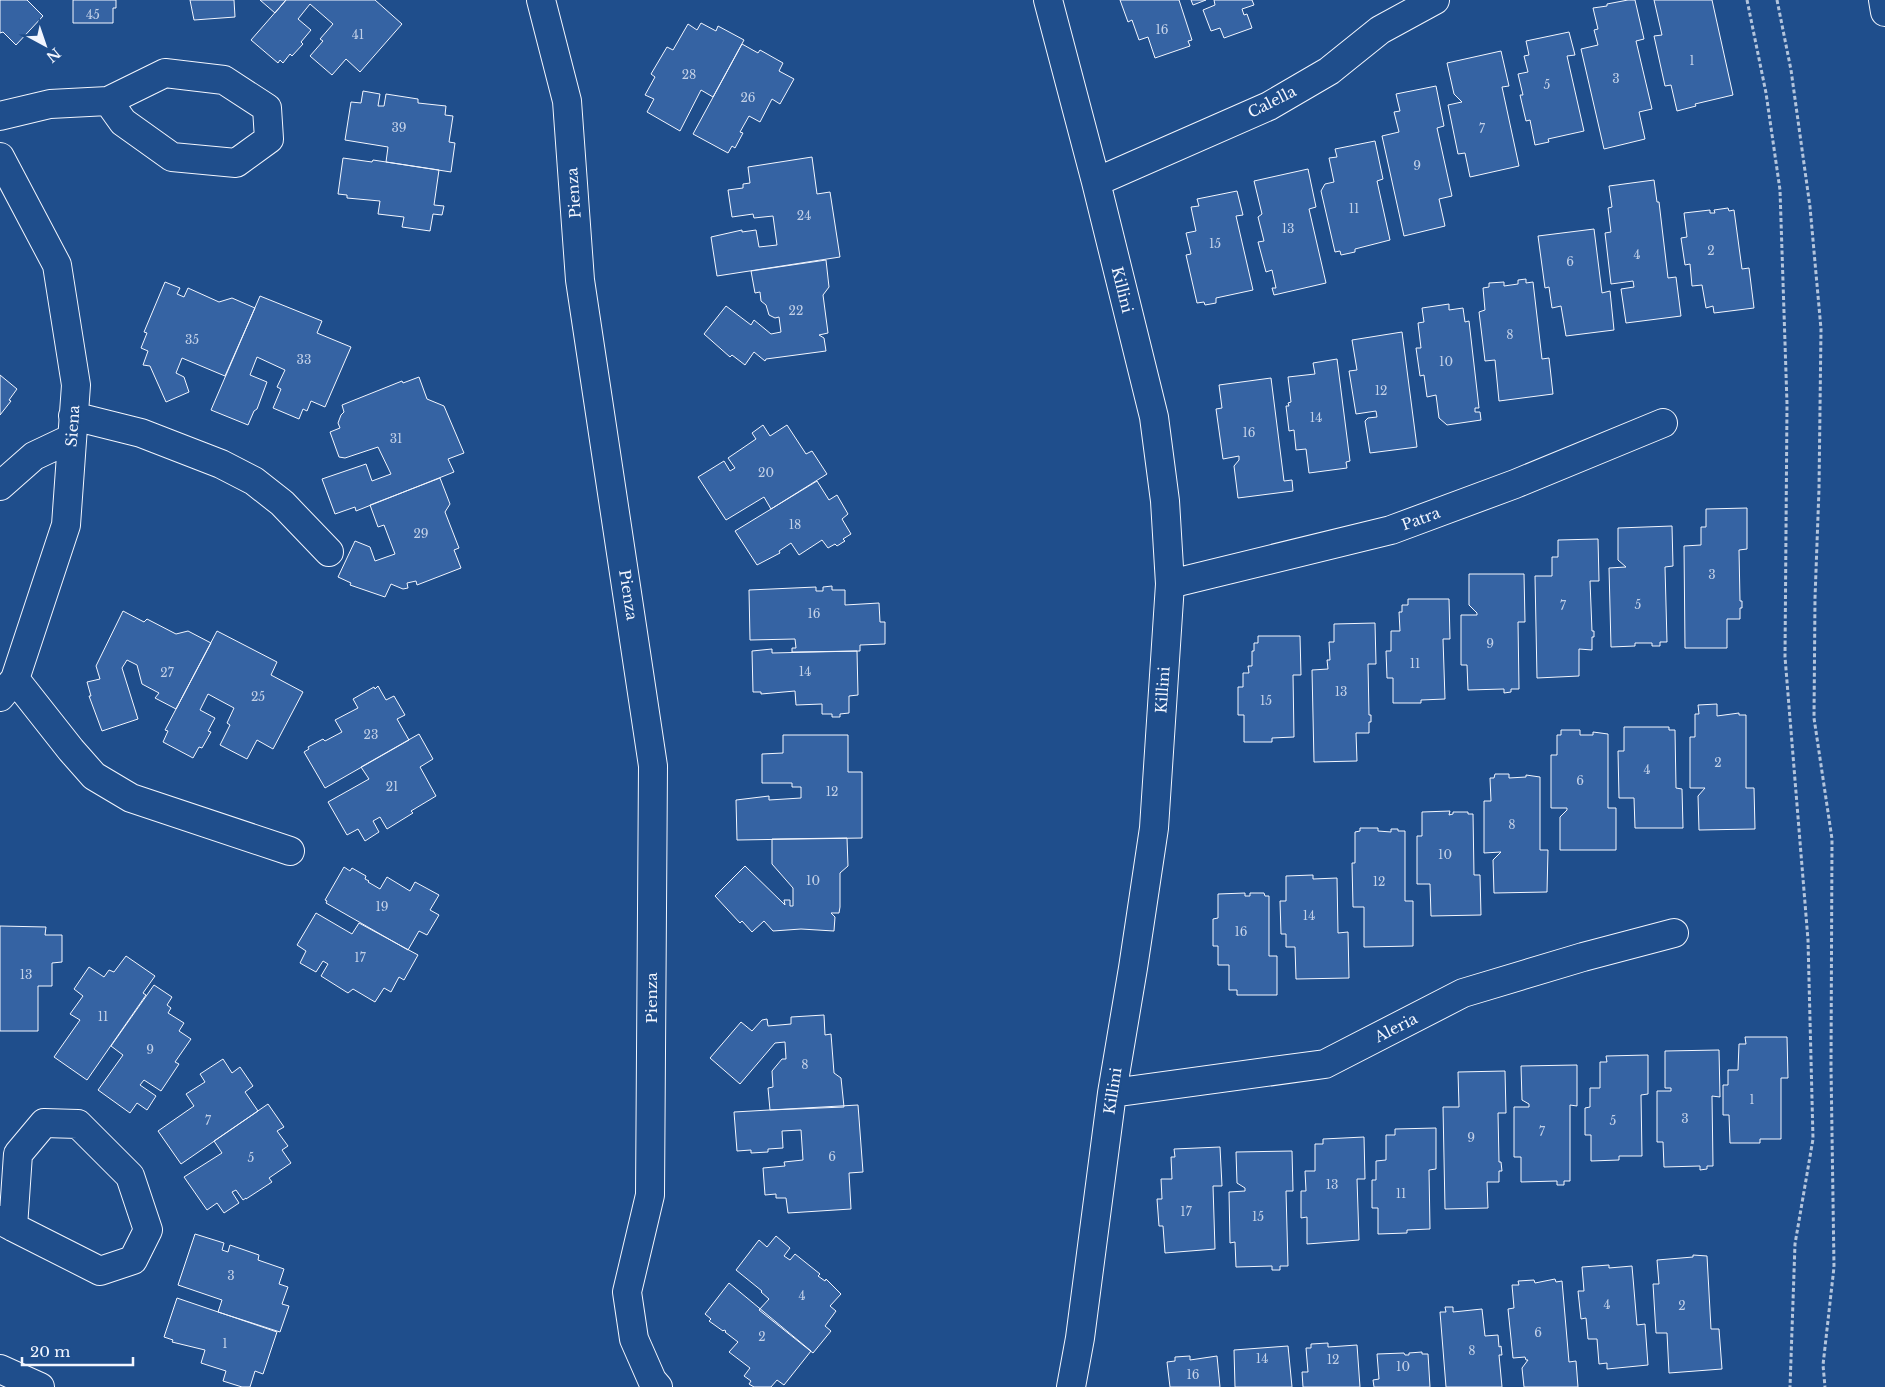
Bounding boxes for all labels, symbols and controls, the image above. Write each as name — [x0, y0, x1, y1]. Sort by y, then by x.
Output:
house number: 45 — [86, 7, 100, 22]
north arrow — [20, 20, 70, 70]
house number: 16 — [1155, 22, 1169, 37]
house number: 41 — [352, 27, 364, 42]
text: N — [43, 44, 64, 66]
house number: 1 — [1689, 53, 1695, 68]
house number: 28 — [682, 67, 696, 82]
house number: 3 — [1612, 71, 1620, 86]
house number: 5 — [1544, 77, 1551, 92]
street label: Calella — [1244, 81, 1300, 122]
house number: 26 — [740, 90, 756, 105]
house number: 39 — [391, 120, 407, 135]
house number: 7 — [1479, 121, 1486, 136]
house number: 9 — [1413, 158, 1421, 173]
street label: Pienza — [562, 166, 585, 219]
house number: 11 — [1349, 201, 1359, 216]
house number: 24 — [797, 208, 811, 223]
house number: 13 — [1282, 221, 1294, 236]
house number: 15 — [1209, 236, 1221, 251]
house number: 2 — [1707, 243, 1715, 258]
house number: 4 — [1633, 247, 1641, 262]
house number: 6 — [1566, 254, 1574, 269]
street label: Killini — [1108, 265, 1137, 315]
house number: 22 — [789, 303, 803, 318]
house number: 8 — [1506, 327, 1514, 342]
house number: 35 — [185, 332, 199, 347]
house number: 33 — [297, 352, 311, 367]
house number: 10 — [1439, 354, 1453, 369]
house number: 12 — [1375, 383, 1387, 398]
street label: Siena — [62, 404, 83, 448]
house number: 14 — [1310, 410, 1322, 425]
house number: 16 — [1242, 425, 1256, 440]
house number: 31 — [390, 431, 402, 446]
house number: 20 — [758, 465, 774, 480]
street label: Patra — [1399, 503, 1443, 534]
house number: 18 — [789, 517, 801, 532]
house number: 29 — [413, 526, 429, 541]
house number: 3 — [1708, 567, 1716, 582]
street label: Pienza — [615, 568, 642, 622]
house number: 5 — [1635, 597, 1642, 612]
house number: 7 — [1560, 598, 1567, 613]
house number: 16 — [807, 606, 821, 621]
house number: 9 — [1486, 636, 1494, 651]
house number: 11 — [1410, 656, 1420, 671]
house number: 14 — [799, 664, 811, 679]
house number: 27 — [160, 665, 175, 680]
street label: Killini — [1151, 666, 1174, 714]
house number: 13 — [1335, 684, 1347, 699]
house number: 25 — [251, 689, 265, 704]
house number: 15 — [1260, 693, 1272, 708]
house number: 23 — [364, 727, 378, 742]
house number: 2 — [1714, 755, 1722, 770]
house number: 4 — [1643, 762, 1651, 777]
house number: 6 — [1576, 773, 1584, 788]
house number: 21 — [386, 779, 398, 794]
house number: 12 — [826, 784, 838, 799]
house number: 8 — [1508, 817, 1516, 832]
house number: 10 — [1438, 847, 1452, 862]
house number: 10 — [806, 873, 820, 888]
house number: 12 — [1373, 874, 1385, 889]
house number: 19 — [375, 899, 389, 914]
house number: 14 — [1303, 908, 1315, 923]
house number: 16 — [1234, 924, 1248, 939]
house number: 17 — [354, 950, 367, 965]
house number: 13 — [20, 967, 32, 982]
street label: Pienza — [642, 972, 661, 1024]
street label: Aleria — [1370, 1008, 1421, 1047]
house number: 11 — [98, 1009, 108, 1024]
house number: 9 — [146, 1042, 154, 1057]
house number: 8 — [801, 1057, 809, 1072]
street label: Killini — [1099, 1066, 1126, 1116]
house number: 1 — [1749, 1092, 1755, 1107]
house number: 3 — [1681, 1111, 1689, 1126]
house number: 7 — [205, 1113, 212, 1128]
house number: 5 — [1610, 1113, 1617, 1128]
house number: 7 — [1539, 1124, 1546, 1139]
house number: 9 — [1467, 1130, 1475, 1145]
house number: 6 — [828, 1149, 836, 1164]
house number: 5 — [248, 1150, 255, 1165]
house number: 13 — [1326, 1177, 1338, 1192]
house number: 11 — [1396, 1186, 1406, 1201]
house number: 17 — [1180, 1204, 1193, 1219]
house number: 15 — [1252, 1209, 1264, 1224]
house number: 3 — [227, 1268, 235, 1283]
house number: 4 — [798, 1288, 806, 1303]
house number: 4 — [1603, 1297, 1611, 1312]
house number: 2 — [1678, 1298, 1686, 1313]
house number: 6 — [1534, 1325, 1542, 1340]
house number: 2 — [758, 1329, 766, 1344]
scale bar — [22, 1334, 134, 1366]
house number: 1 — [222, 1336, 228, 1351]
text: 20 m — [30, 1342, 70, 1361]
house number: 8 — [1468, 1343, 1476, 1358]
house number: 14 — [1256, 1351, 1268, 1366]
house number: 12 — [1327, 1352, 1339, 1367]
house number: 10 — [1396, 1359, 1410, 1374]
house number: 16 — [1186, 1367, 1200, 1382]

